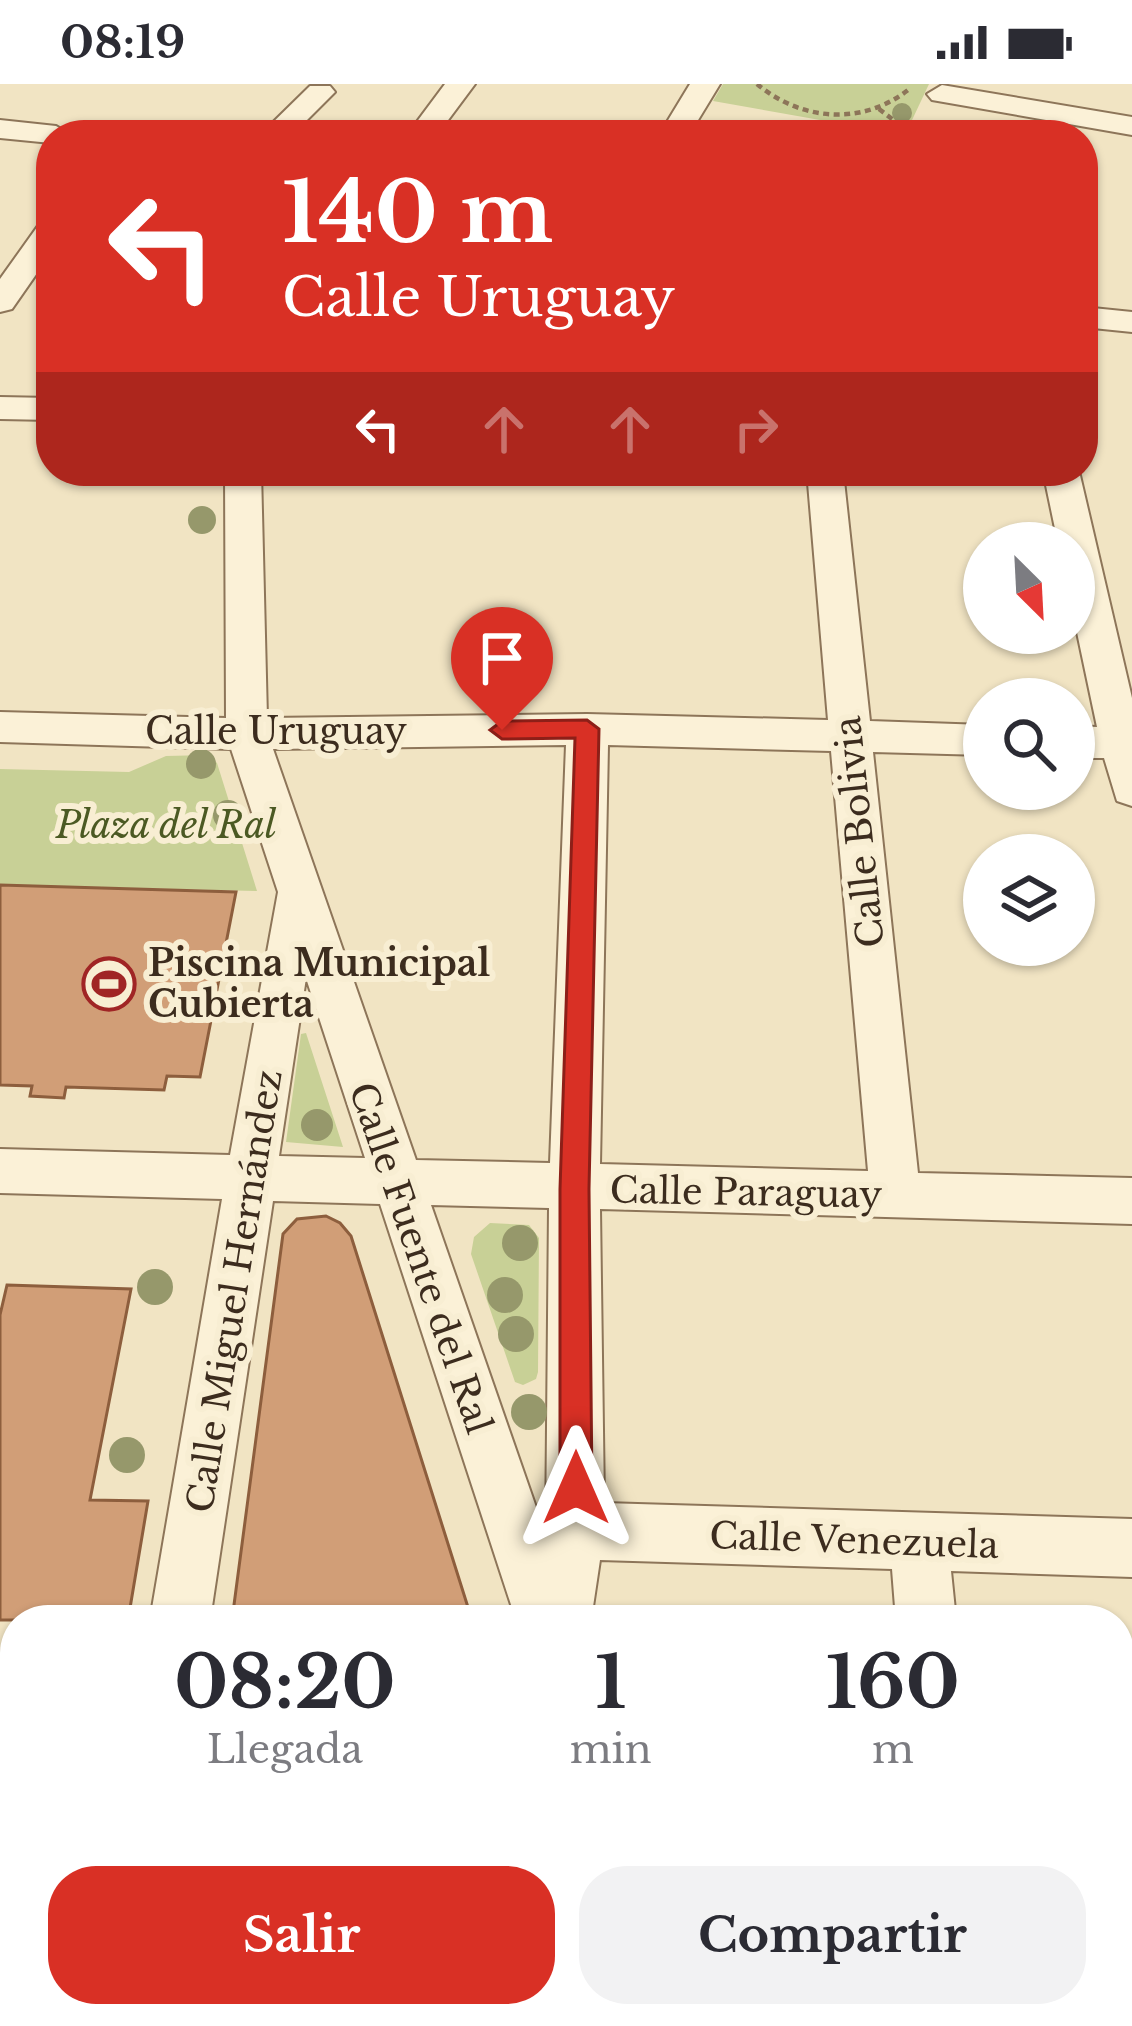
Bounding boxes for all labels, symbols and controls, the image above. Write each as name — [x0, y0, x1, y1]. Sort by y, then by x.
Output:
text: 08:19 — [60, 14, 185, 70]
text: 140 m — [282, 161, 553, 265]
icon: left — [84, 168, 240, 324]
text: Calle Uruguay — [282, 264, 675, 331]
icon: left — [345, 396, 411, 462]
icon: ahead — [471, 396, 537, 462]
icon: ahead — [597, 396, 663, 462]
icon: right — [723, 396, 789, 462]
north arrow — [963, 522, 1095, 654]
map controls — [963, 522, 1095, 966]
pin — [451, 607, 553, 730]
icon: arrive — [469, 625, 535, 691]
button: search — [963, 678, 1095, 810]
street label: Calle Uruguay — [145, 709, 407, 754]
street label: Calle Bolivia — [825, 714, 894, 950]
park label: Plaza del Ral — [55, 803, 277, 848]
button: layers — [963, 834, 1095, 966]
place label: Piscina Municipal Cubierta — [148, 941, 491, 1027]
sports icon: Piscina Municipal Cubierta — [81, 956, 137, 1012]
street label: Calle Miguel Hernández — [177, 1066, 292, 1516]
street label: Calle Fuente del Ral — [339, 1077, 502, 1440]
street label: Calle Paraguay — [609, 1168, 883, 1217]
position arrow — [513, 1425, 639, 1551]
street label: Calle Venezuela — [709, 1513, 999, 1568]
text: 08:20 — [174, 1638, 396, 1727]
text: 1 — [595, 1638, 626, 1727]
text: 160 — [826, 1638, 960, 1727]
text: Llegada — [207, 1725, 363, 1774]
text: min — [570, 1725, 652, 1774]
text: m — [872, 1725, 914, 1774]
button: Salir — [48, 1866, 555, 2004]
button: Compartir — [579, 1866, 1086, 2004]

